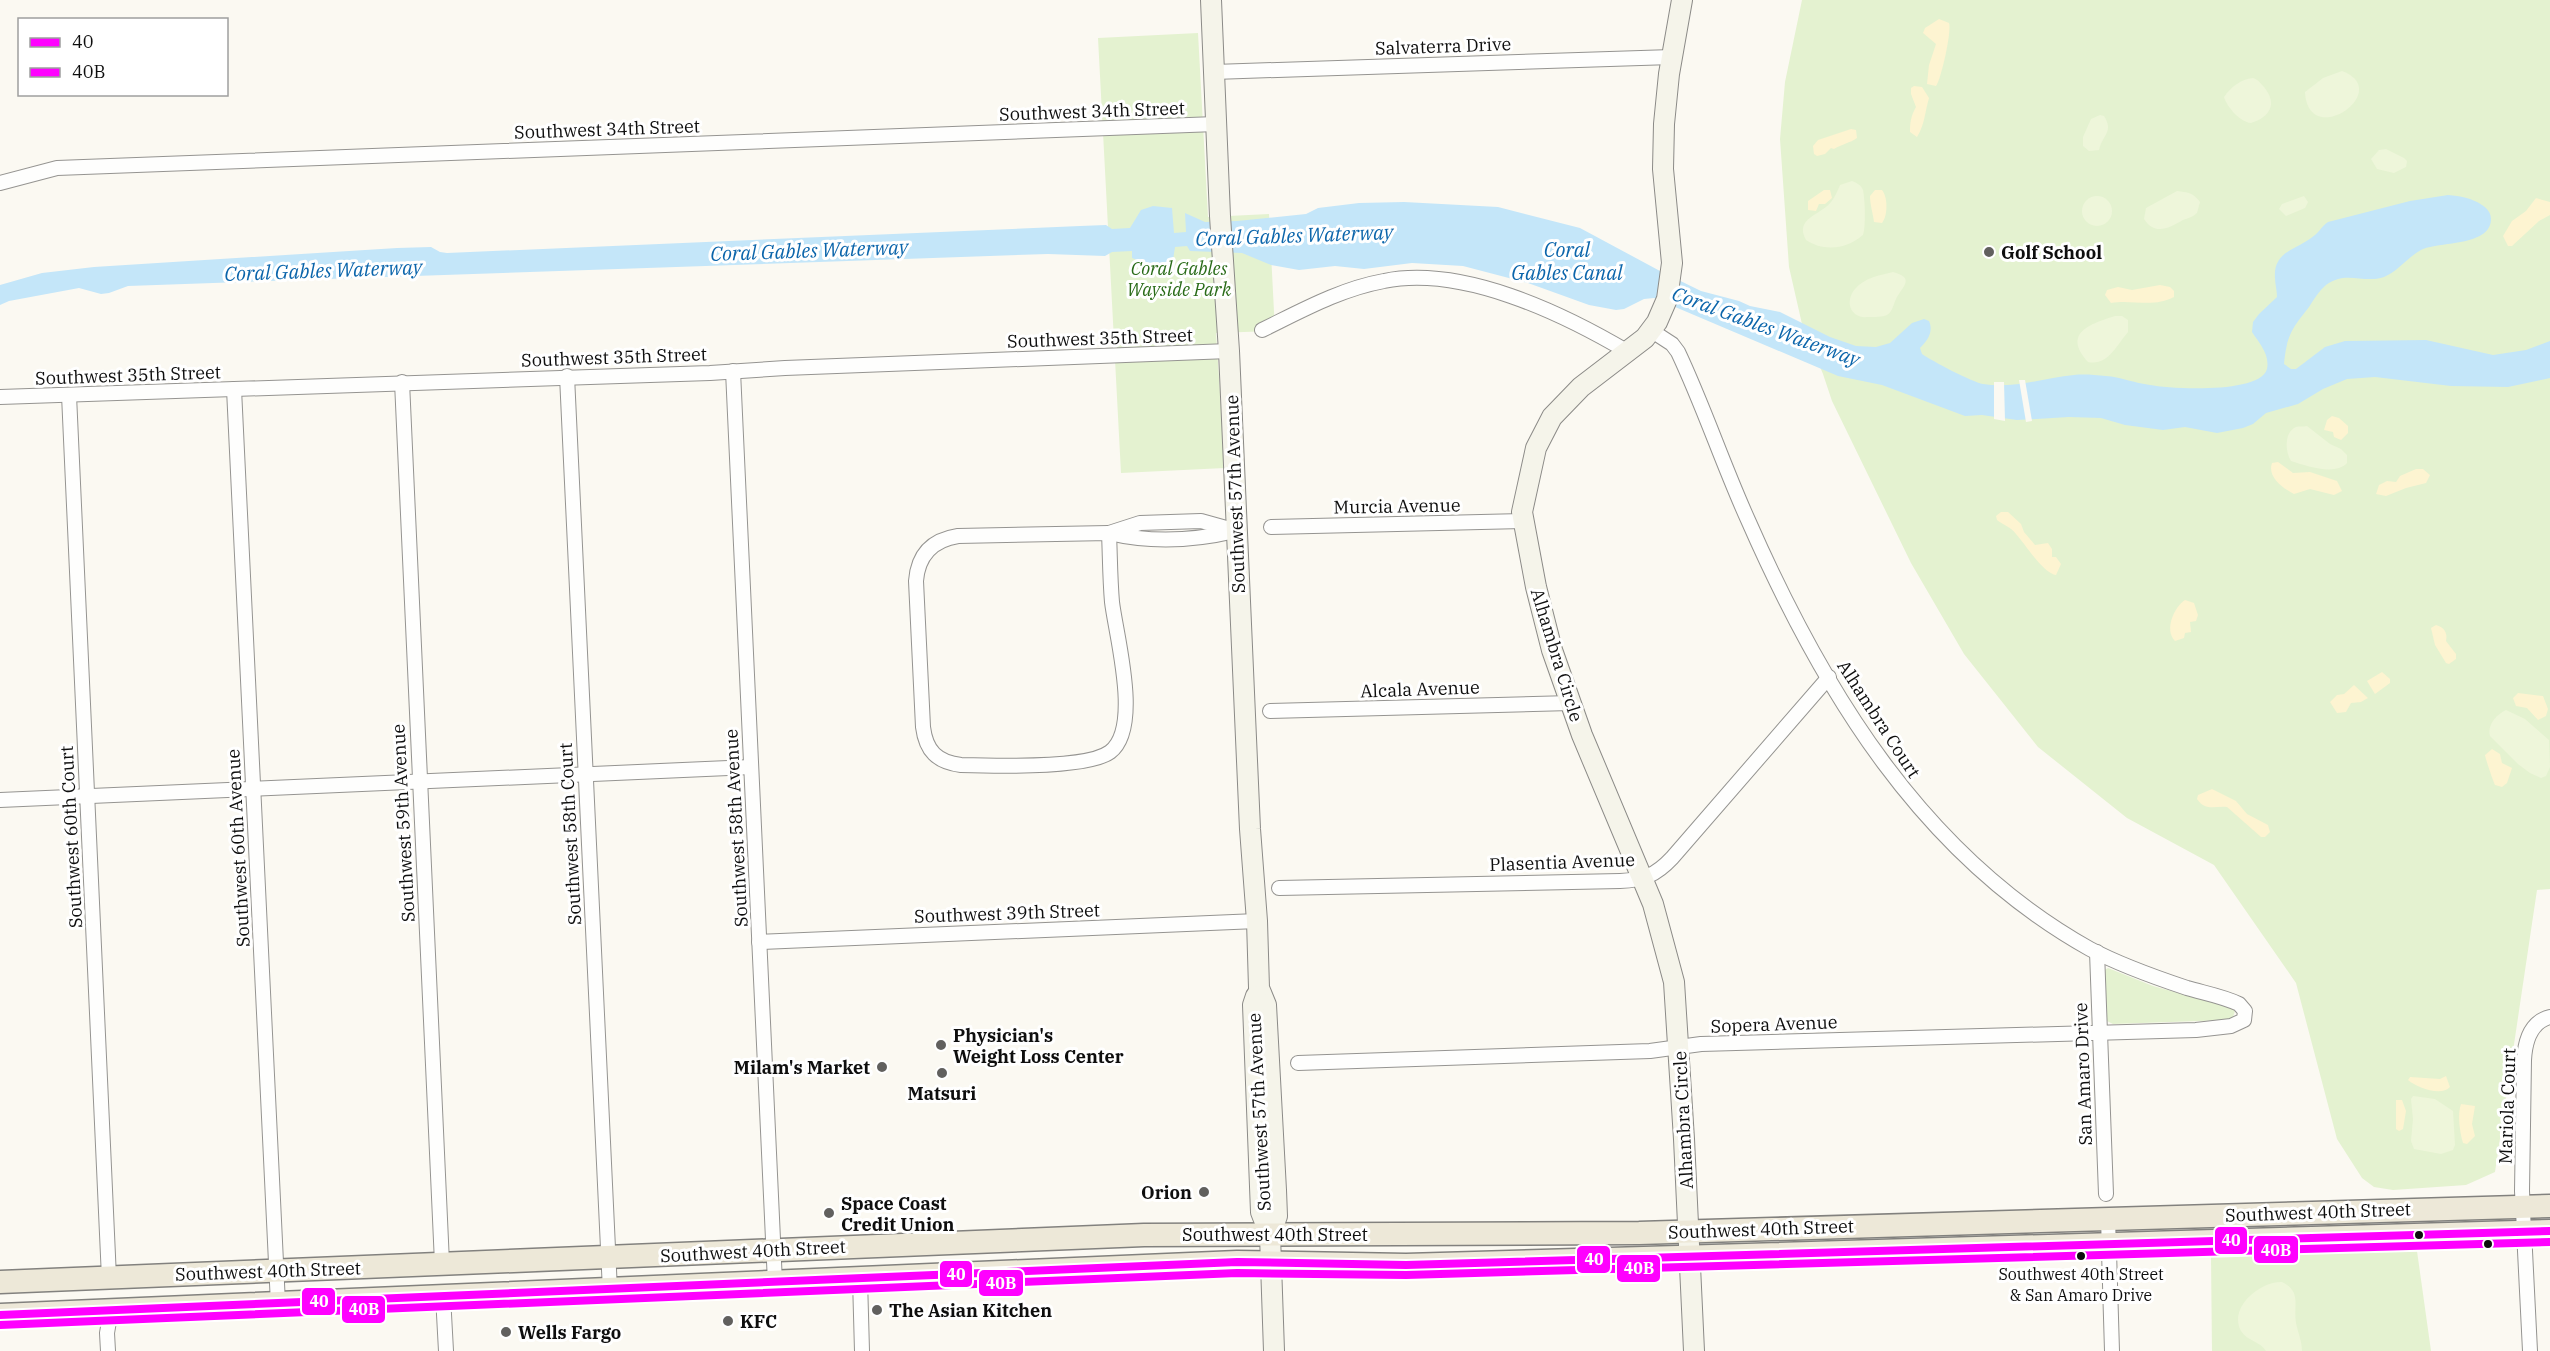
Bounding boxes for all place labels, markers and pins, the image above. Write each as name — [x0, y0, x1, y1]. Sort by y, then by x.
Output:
place label: Golf School — [2001, 241, 2102, 264]
marker: Golf School — [1982, 245, 1996, 259]
place label: Physician's Weight Loss Center — [953, 1024, 1124, 1068]
marker: Physician's Weight Loss Center — [934, 1038, 948, 1052]
place label: Milam's Market — [734, 1056, 870, 1079]
marker: Milam's Market — [875, 1060, 889, 1074]
marker: Matsuri — [935, 1066, 949, 1080]
place label: Matsuri — [908, 1082, 976, 1105]
place label: Orion — [1141, 1181, 1192, 1204]
marker: Orion — [1197, 1185, 1211, 1199]
place label: Space Coast Credit Union — [841, 1192, 954, 1236]
marker: Space Coast Credit Union — [822, 1206, 836, 1220]
unlabelled marker — [2413, 1229, 2425, 1241]
unlabelled marker — [2482, 1238, 2494, 1250]
marker: Southwest 40th Street & San Amaro Drive — [2075, 1250, 2087, 1262]
place label: Southwest 40th Street & San Amaro Drive — [1998, 1264, 2164, 1305]
place label: The Asian Kitchen — [889, 1299, 1052, 1322]
marker: The Asian Kitchen — [870, 1303, 884, 1317]
place label: KFC — [740, 1310, 777, 1333]
marker: KFC — [721, 1314, 735, 1328]
place label: Wells Fargo — [518, 1321, 621, 1344]
marker: Wells Fargo — [499, 1325, 513, 1339]

